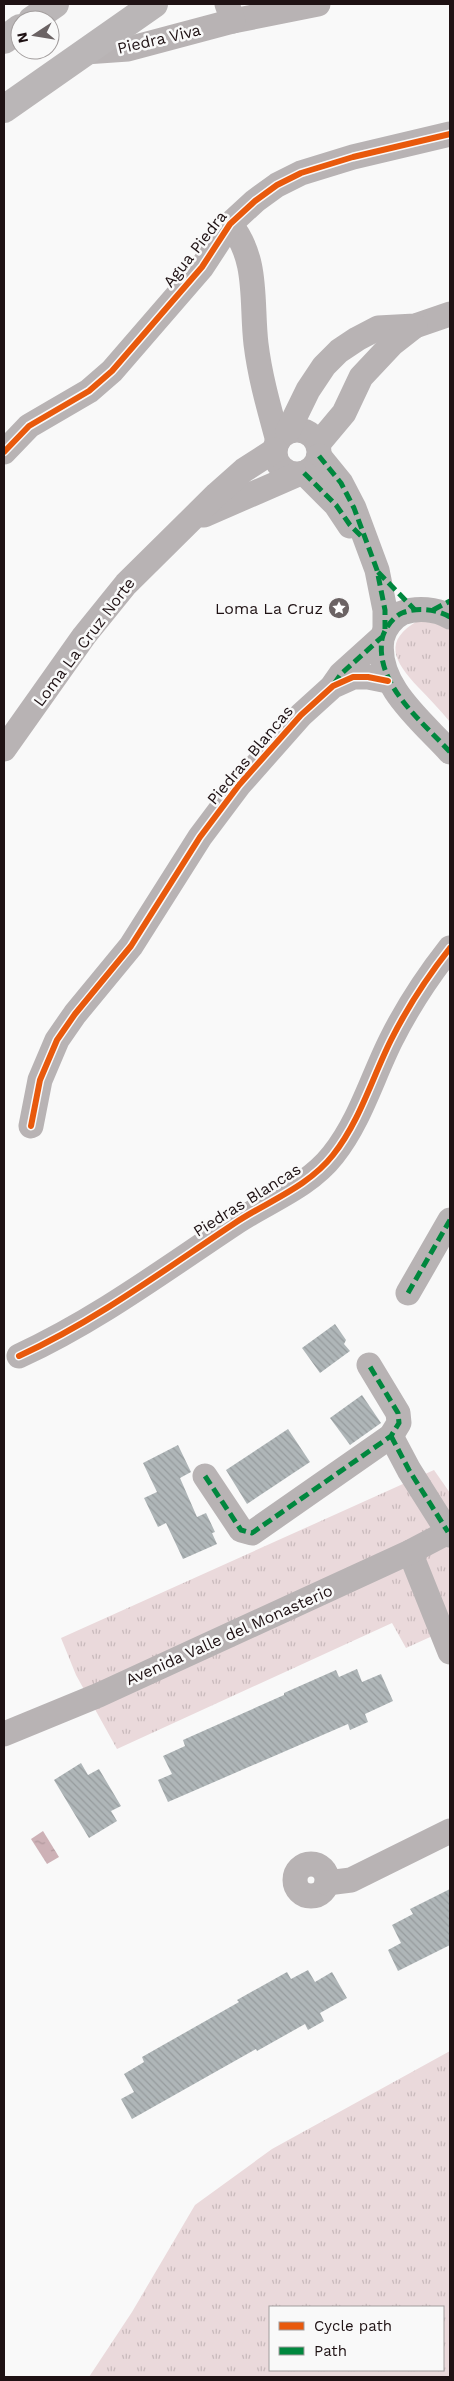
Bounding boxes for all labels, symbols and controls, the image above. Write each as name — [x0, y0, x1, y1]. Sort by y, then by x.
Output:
north arrow — [10, 10, 60, 60]
street label: Piedra Viva — [115, 20, 203, 58]
text: N — [13, 31, 31, 44]
street label: Agua Piedra — [159, 207, 231, 291]
street label: Loma La Cruz Norte — [29, 574, 139, 710]
place icon: Loma La Cruz — [327, 596, 351, 620]
place label: Loma La Cruz — [215, 599, 323, 618]
street label: Piedras Blancas — [203, 702, 297, 808]
street label: Piedras Blancas — [190, 1159, 304, 1241]
street label: Avenida Valle del Monasterio — [123, 1581, 335, 1689]
legend — [269, 2306, 444, 2371]
text: Cycle path — [314, 2317, 392, 2335]
text: Path — [314, 2342, 347, 2360]

